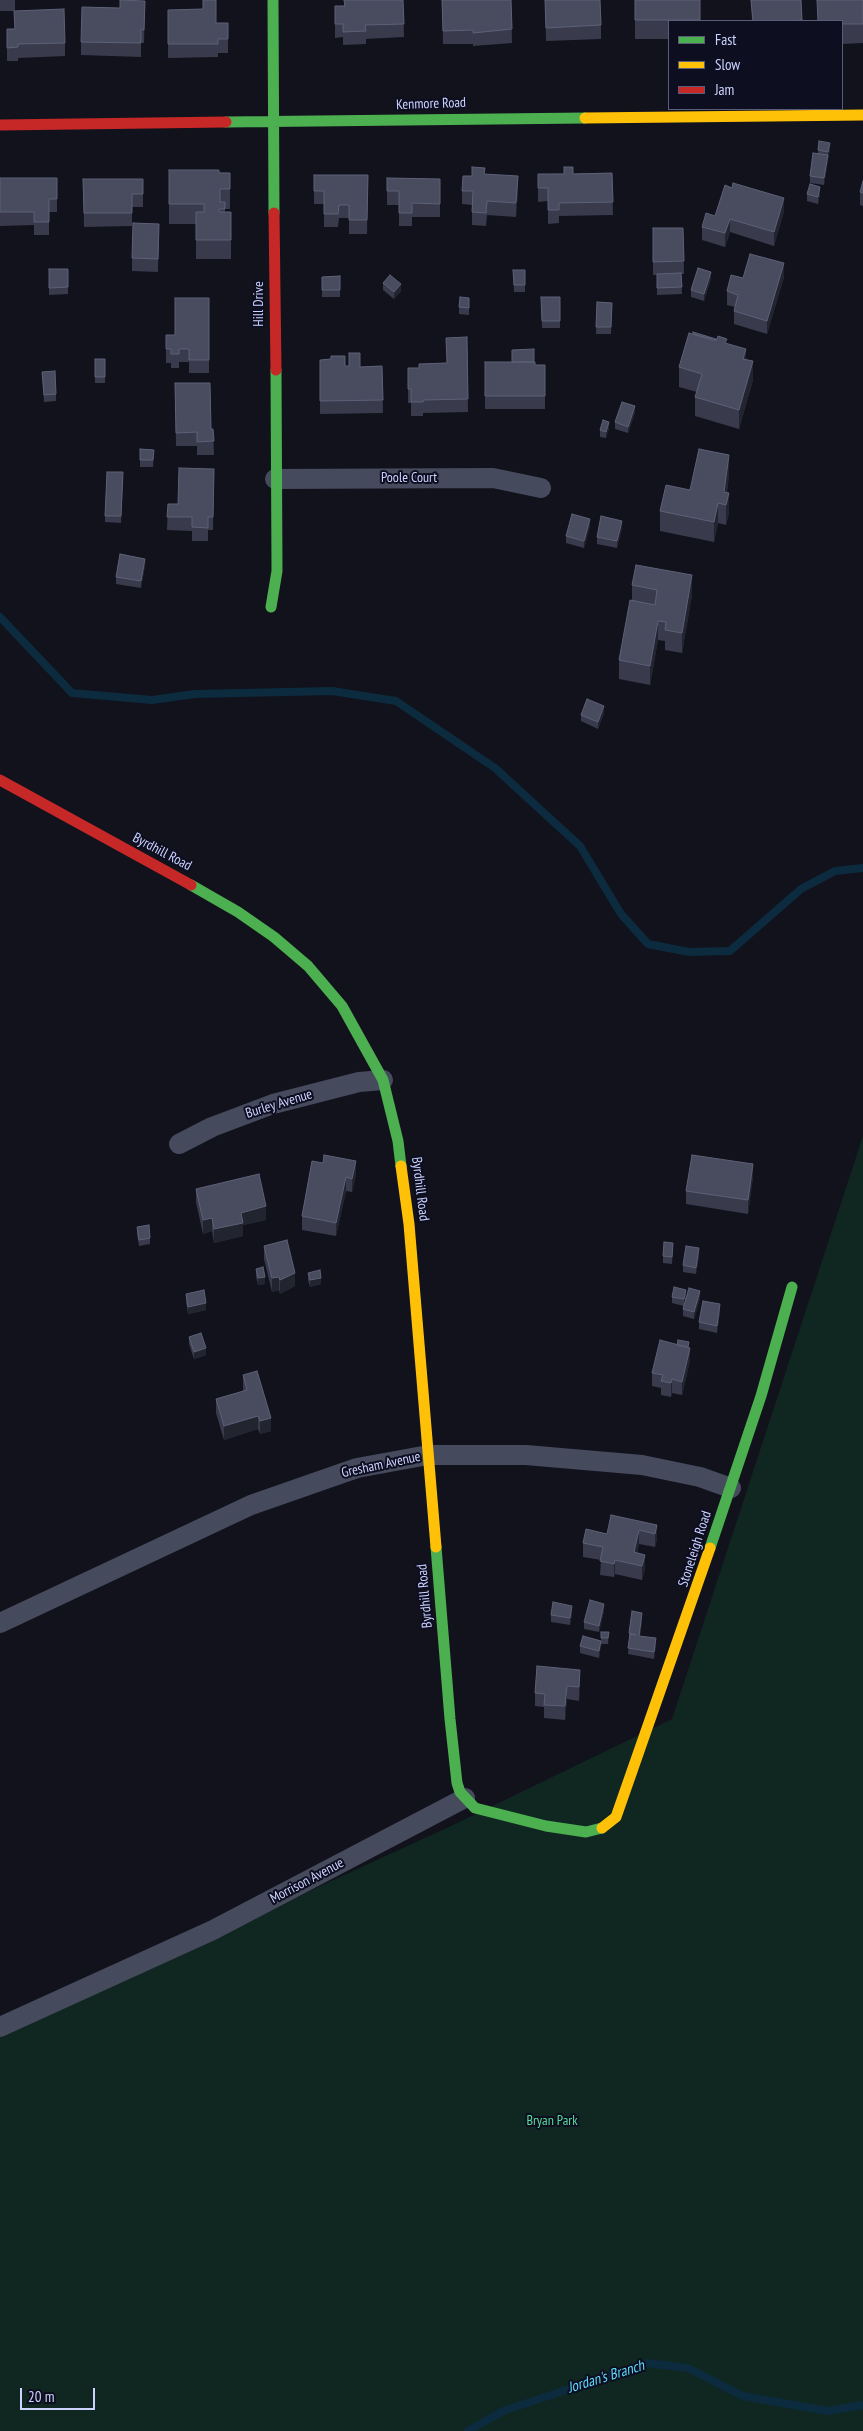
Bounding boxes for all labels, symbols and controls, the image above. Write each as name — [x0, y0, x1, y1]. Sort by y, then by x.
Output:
legend — [668, 20, 843, 110]
text: Fast — [715, 30, 736, 49]
text: Slow — [715, 55, 740, 74]
text: Jam — [715, 80, 734, 99]
street label: Kenmore Road — [396, 94, 466, 114]
street label: Hill Drive — [251, 281, 267, 327]
street label: Poole Court — [381, 470, 437, 486]
street label: Byrdhill Road — [130, 829, 194, 875]
street label: Burley Avenue — [244, 1086, 314, 1122]
street label: Byrdhill Road — [408, 1156, 432, 1222]
street label: Gresham Avenue — [340, 1448, 422, 1482]
street label: Stoneleigh Road — [675, 1509, 715, 1589]
street label: Byrdhill Road — [414, 1563, 436, 1629]
street label: Morrison Avenue — [267, 1855, 347, 1907]
park label: Bryan Park — [526, 2113, 578, 2129]
water label: Jordan's Branch — [566, 2357, 646, 2397]
scale bar — [22, 2378, 98, 2410]
text: 20 m — [28, 2387, 54, 2406]

